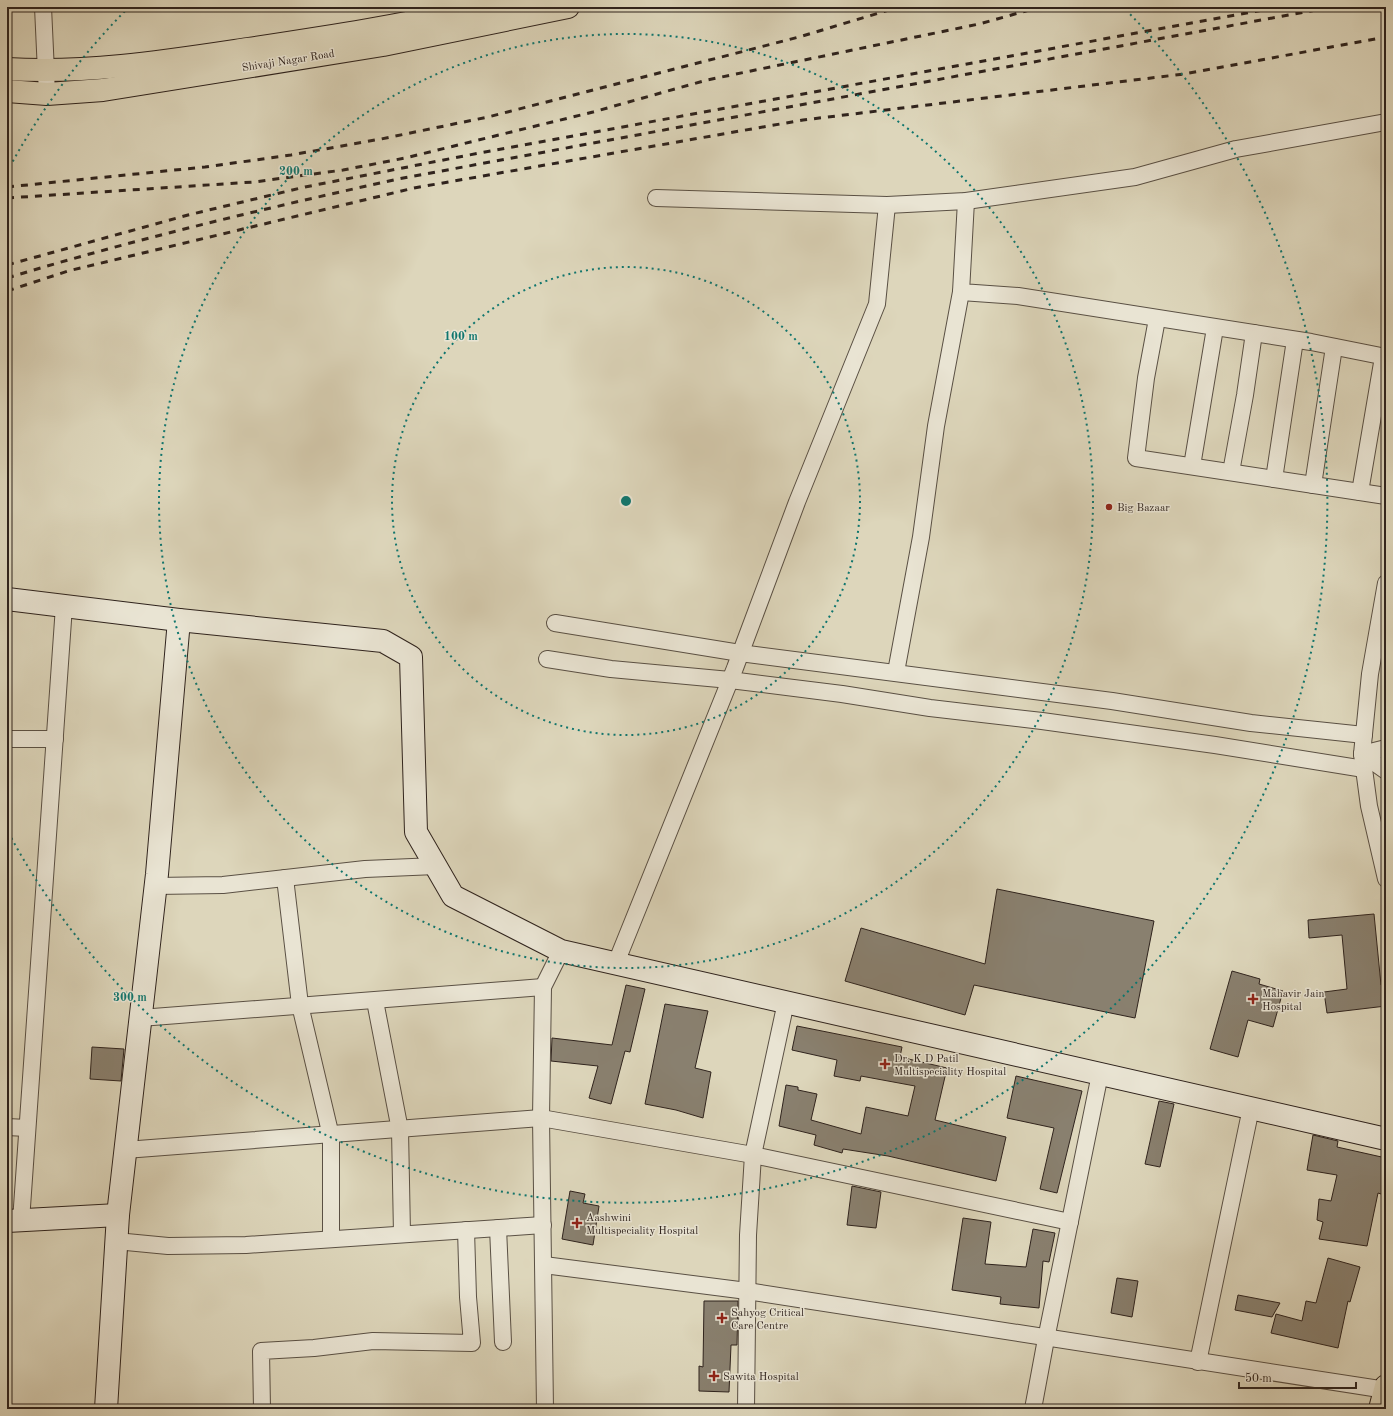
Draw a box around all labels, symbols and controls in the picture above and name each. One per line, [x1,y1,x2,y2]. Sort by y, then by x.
street label: Shivaji Nagar Road [241,49,336,74]
text: 200 m [279,166,313,178]
text: 100 m [444,331,478,343]
centre of rings [619,494,633,508]
marker: Big Bazaar [1104,502,1114,512]
place label: Big Bazaar [1117,503,1170,514]
place label: Mahavir Jain Hospital [1262,989,1324,1013]
text: 300 m [113,992,147,1004]
marker: Mahavir Jain Hospital [1247,993,1259,1005]
place label: Dr. K D Patil Multispeciality Hospital [894,1054,1006,1078]
marker: Dr. K D Patil Multispeciality Hospital [879,1058,891,1070]
place label: Aashwini Multispeciality Hospital [586,1213,698,1237]
marker: Aashwini Multispeciality Hospital [571,1217,583,1229]
place label: Sahyog Critical Care Centre [731,1308,804,1332]
marker: Sahyog Critical Care Centre [716,1312,728,1324]
scale bar [1239,1364,1356,1390]
marker: Sawita Hospital [708,1370,720,1382]
place label: Sawita Hospital [723,1372,799,1383]
text: 50 m [1245,1372,1272,1385]

